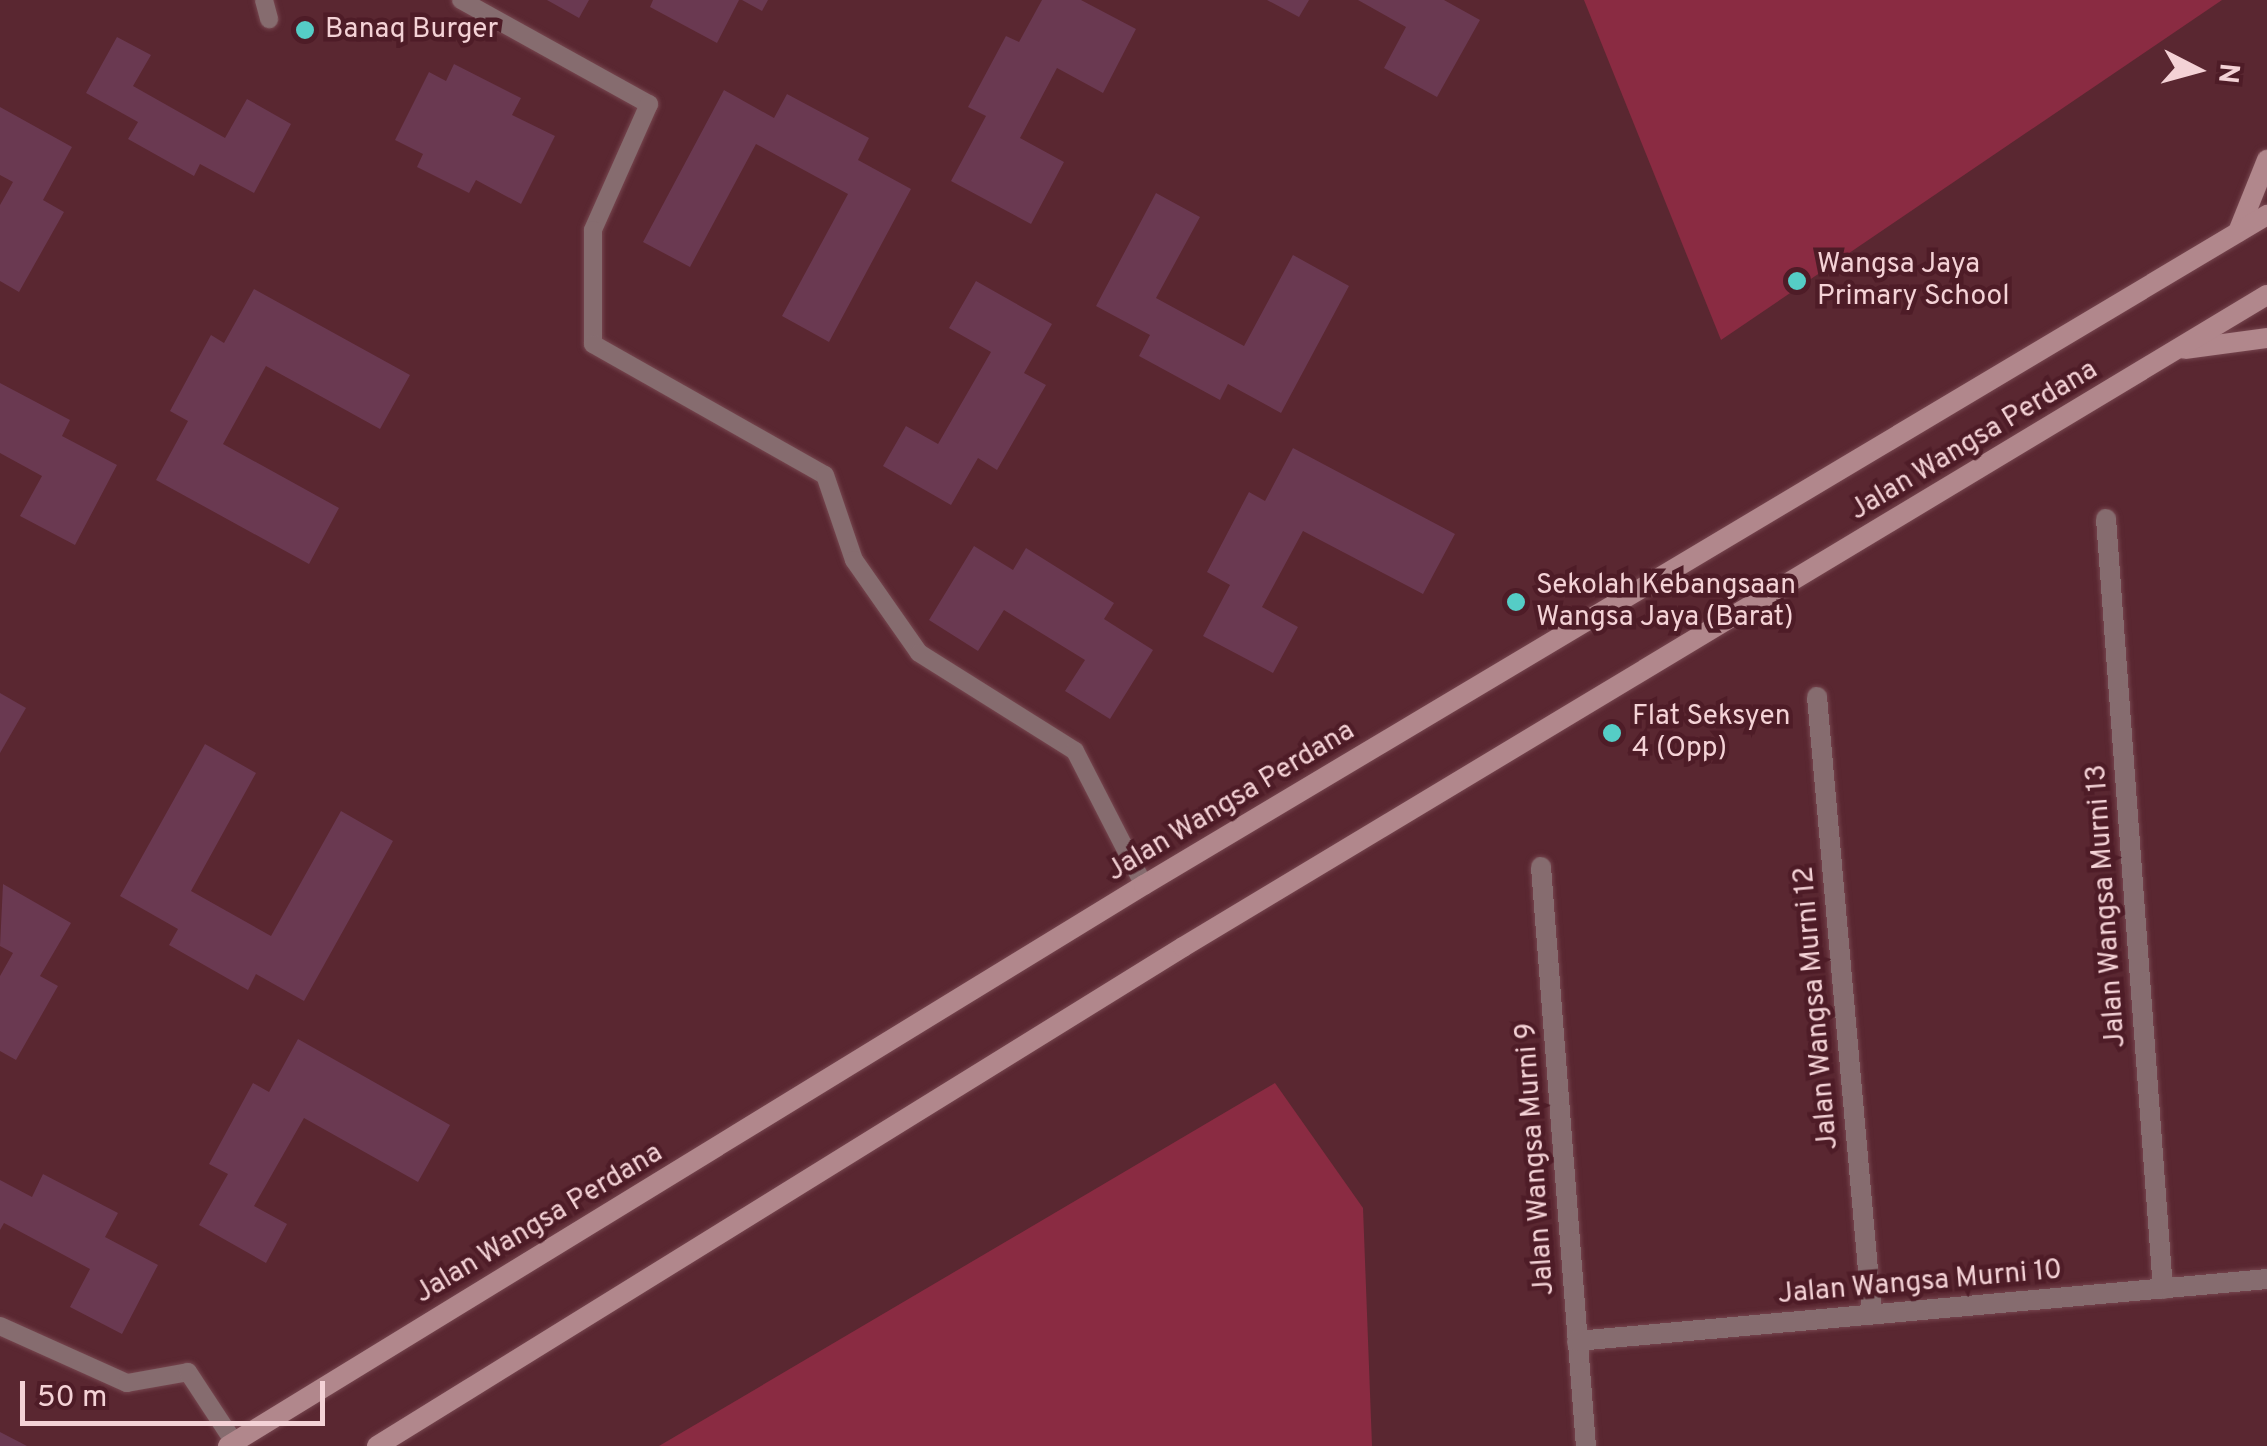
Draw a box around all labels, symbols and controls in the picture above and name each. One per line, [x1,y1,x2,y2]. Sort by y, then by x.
place label: Banaq Burger [325,13,498,47]
marker: Banaq Burger [294,19,316,41]
north arrow [2147,20,2247,120]
text: N [2208,61,2246,85]
place label: Wangsa Jaya Primary School [1817,248,2009,314]
marker: Wangsa Jaya Primary School [1786,270,1808,292]
street label: Jalan Wangsa Perdana [1844,354,2104,528]
place label: Sekolah Kebangsaan Wangsa Jaya (Barat) [1536,569,1796,635]
marker: Sekolah Kebangsaan Wangsa Jaya (Barat) [1505,591,1527,613]
place label: Flat Seksyen 4 (Opp) [1632,700,1791,766]
street label: Jalan Wangsa Perdana [1101,715,1361,889]
marker: Flat Seksyen 4 (Opp) [1601,722,1623,744]
street label: Jalan Wangsa Murni 13 [2080,763,2134,1049]
street label: Jalan Wangsa Murni 12 [1788,865,1846,1151]
street label: Jalan Wangsa Murni 9 [1510,1021,1562,1297]
street label: Jalan Wangsa Perdana [409,1137,669,1311]
street label: Jalan Wangsa Murni 10 [1776,1254,2064,1312]
scale bar [25,1361,330,1423]
text: 50 m [37,1380,107,1417]

